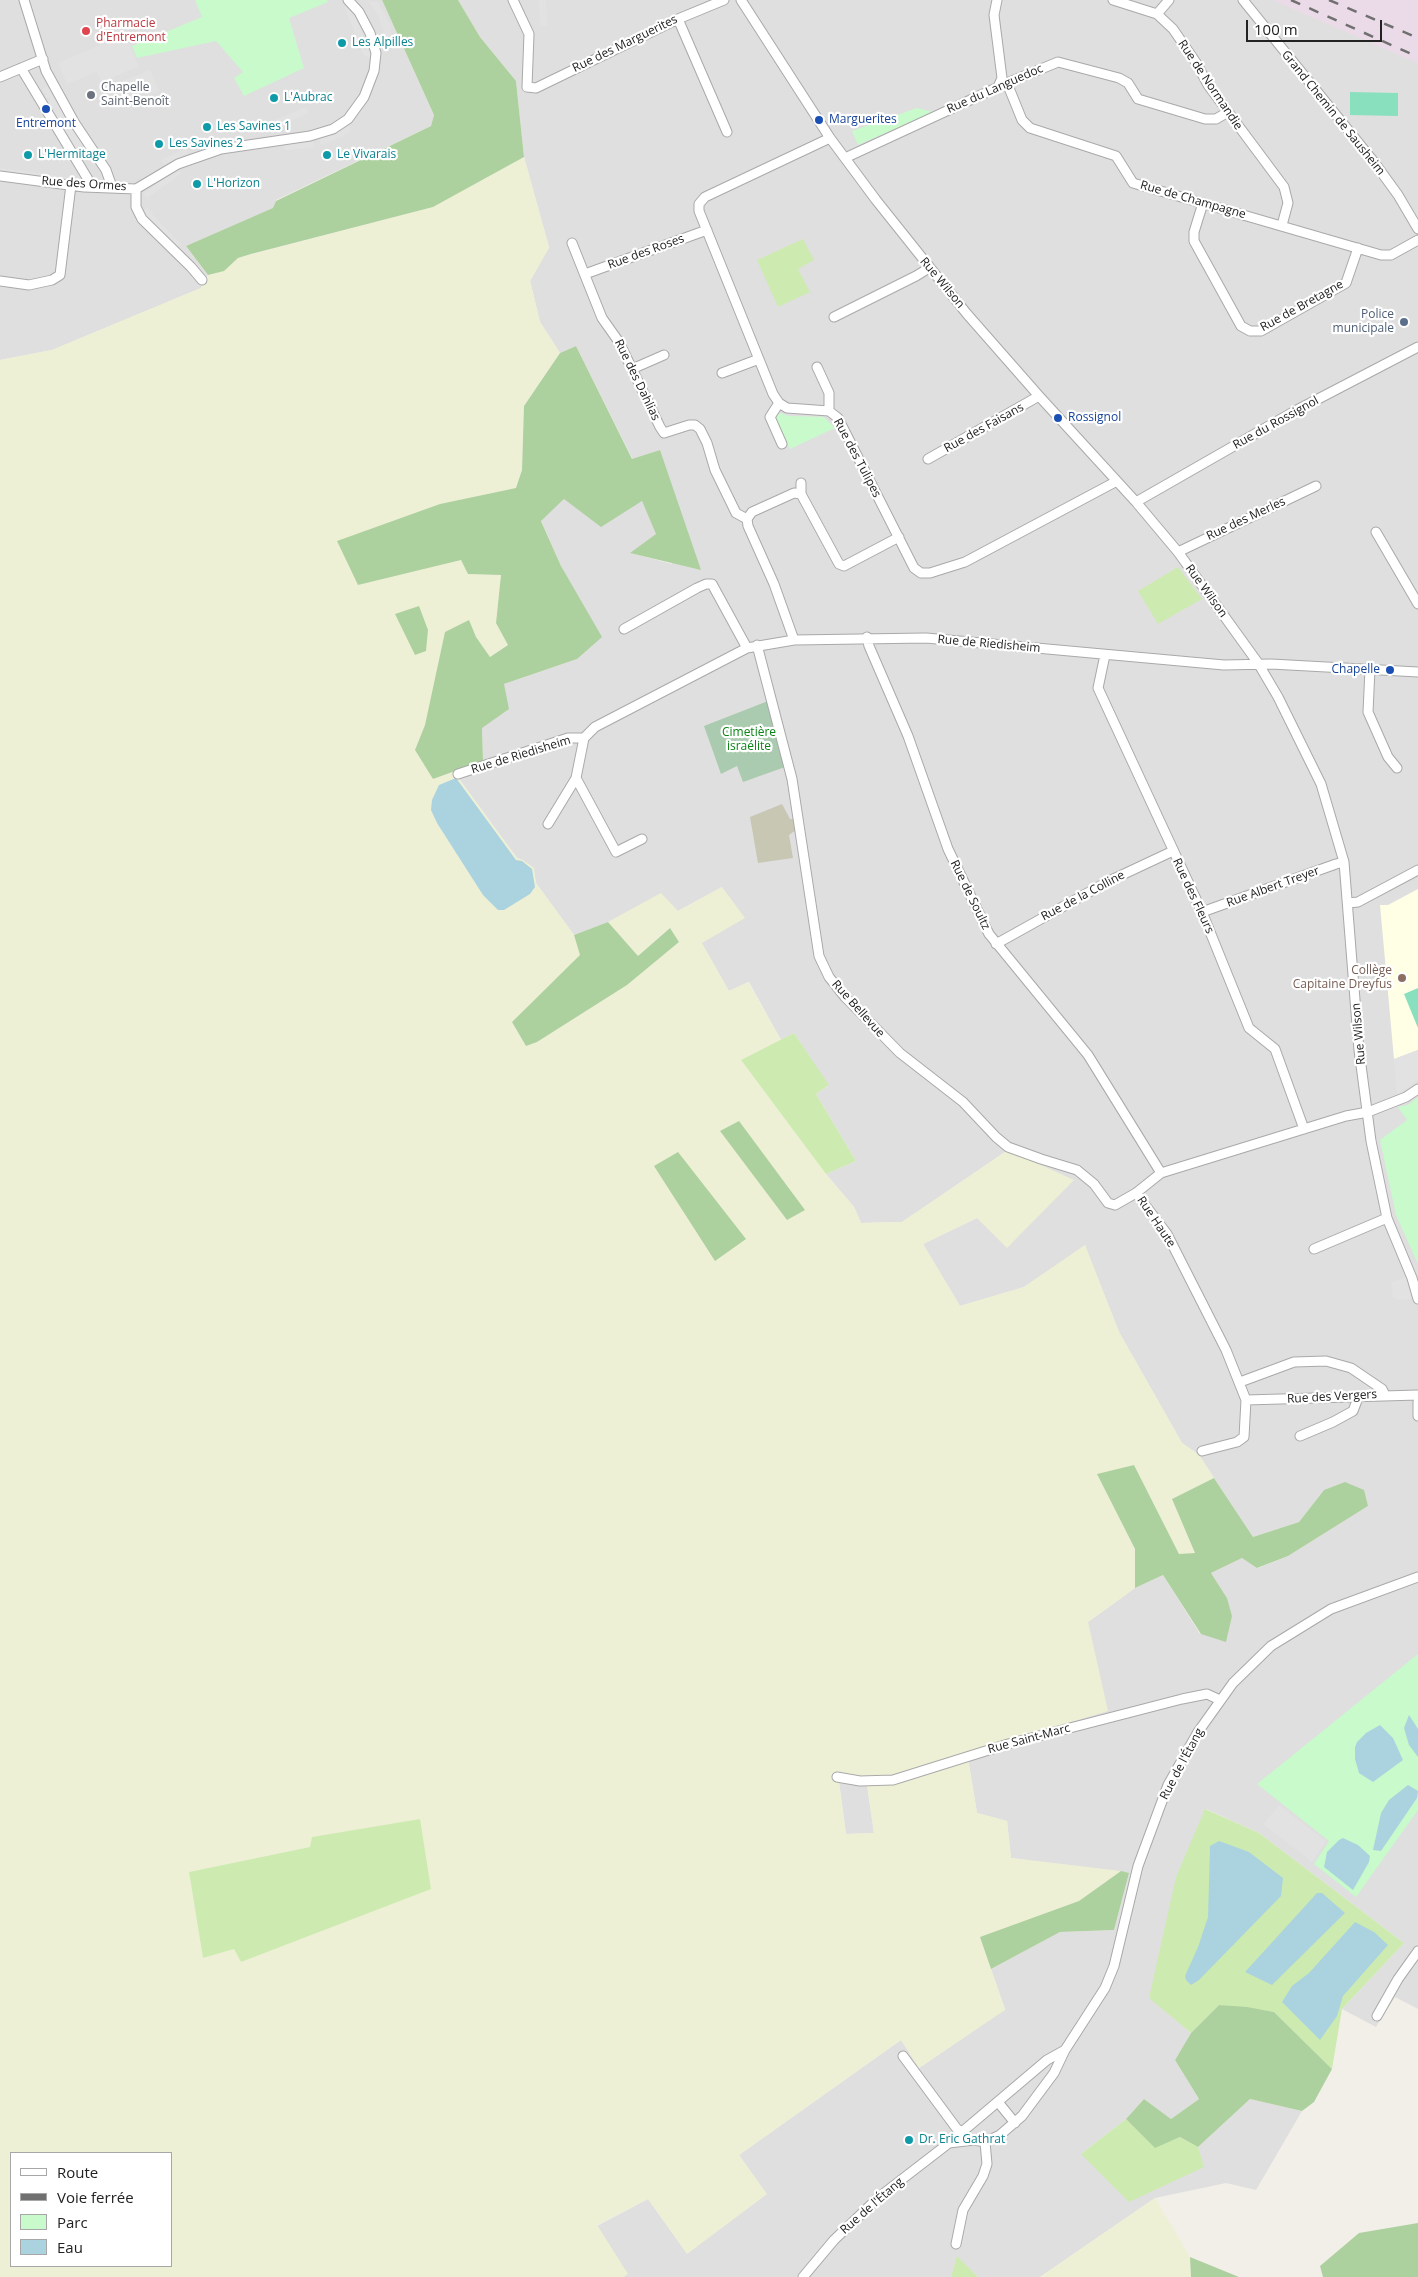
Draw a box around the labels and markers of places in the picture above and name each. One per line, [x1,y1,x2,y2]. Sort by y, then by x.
place label: Pharmacie d'Entremont [96,17,166,45]
marker: Pharmacie d'Entremont [80,25,92,37]
place label: Les Alpilles [352,36,413,50]
marker: Les Alpilles [336,37,348,49]
place label: Chapelle Saint-Benoît [101,81,169,109]
marker: Chapelle Saint-Benoît [85,89,97,101]
place label: L'Aubrac [284,91,333,105]
marker: L'Aubrac [268,92,280,104]
marker: Entremont [40,103,52,115]
place label: Marguerites [829,113,897,127]
marker: Marguerites [813,114,825,126]
place label: Entremont [16,117,76,131]
place label: Les Savines 1 [217,120,291,134]
marker: Les Savines 1 [201,121,213,133]
place label: Les Savines 2 [169,137,243,151]
marker: Les Savines 2 [153,138,165,150]
place label: L'Hermitage [38,148,106,162]
place label: Le Vivarais [337,148,396,162]
marker: L'Hermitage [22,149,34,161]
marker: Le Vivarais [321,149,333,161]
place label: L'Horizon [207,177,260,191]
marker: L'Horizon [191,178,203,190]
place label: Police municipale [1333,308,1394,336]
marker: Police municipale [1398,316,1410,328]
place label: Rossignol [1068,411,1121,425]
marker: Rossignol [1052,412,1064,424]
place label: Chapelle [1332,663,1380,677]
marker: Chapelle [1384,664,1396,676]
place label: Collège Capitaine Dreyfus [1293,964,1392,992]
marker: Collège Capitaine Dreyfus [1396,972,1408,984]
place label: Dr. Eric Gathrat [919,2133,1005,2147]
marker: Dr. Eric Gathrat [903,2134,915,2146]

